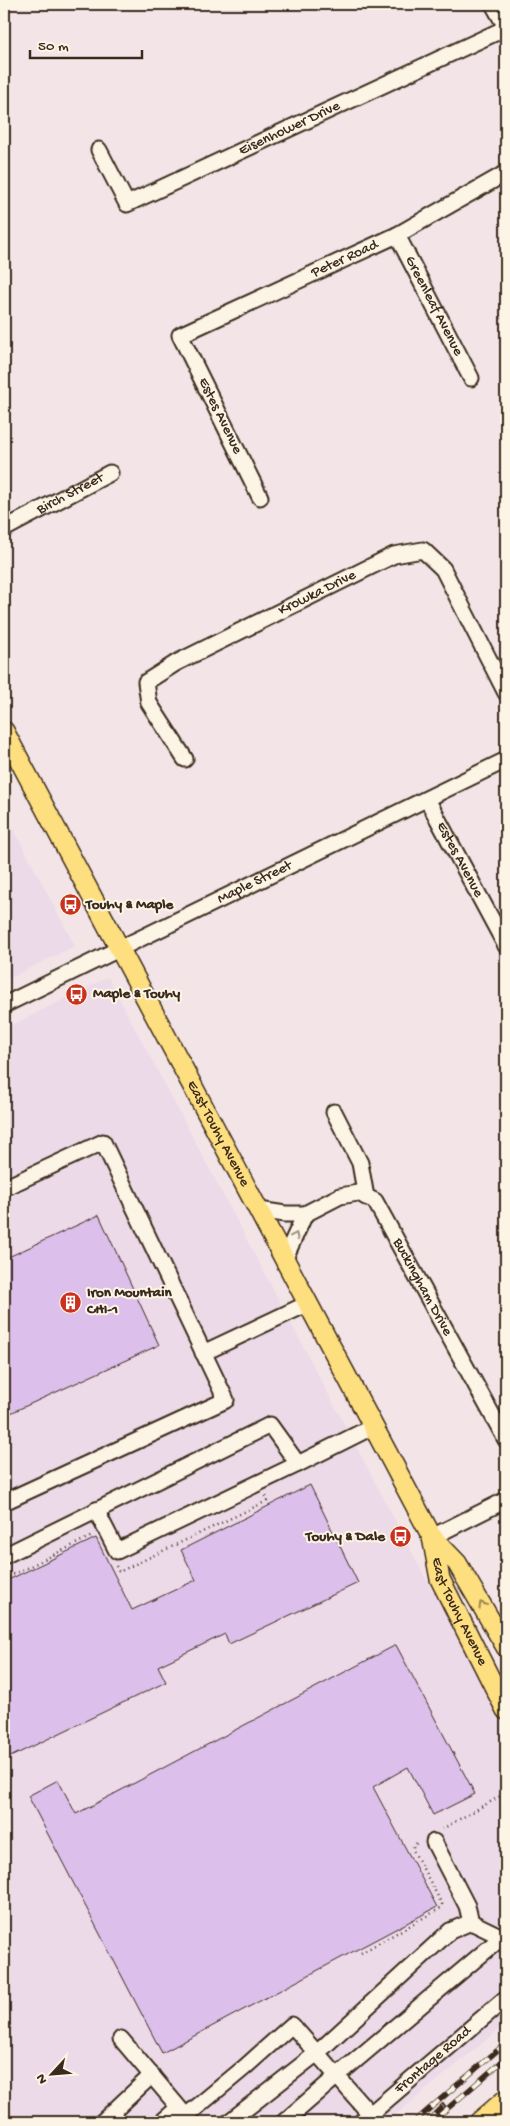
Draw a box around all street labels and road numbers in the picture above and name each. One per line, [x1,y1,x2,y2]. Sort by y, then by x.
street label: Eisenhower Drive [236,97,343,160]
street label: Peter Road [308,235,382,283]
street label: Greenleaf Avenue [400,253,467,359]
street label: Estes Avenue [194,375,246,457]
street label: Birch Street [33,468,108,519]
street label: Krowka Drive [276,566,359,620]
street label: Estes Avenue [432,819,487,901]
street label: Maple Street [214,856,297,908]
street label: East Touhy Avenue [182,1078,254,1190]
street label: Buckingham Drive [388,1234,456,1339]
street label: East Touhy Avenue [427,1556,491,1669]
street label: Frontage Road [390,2022,476,2099]

